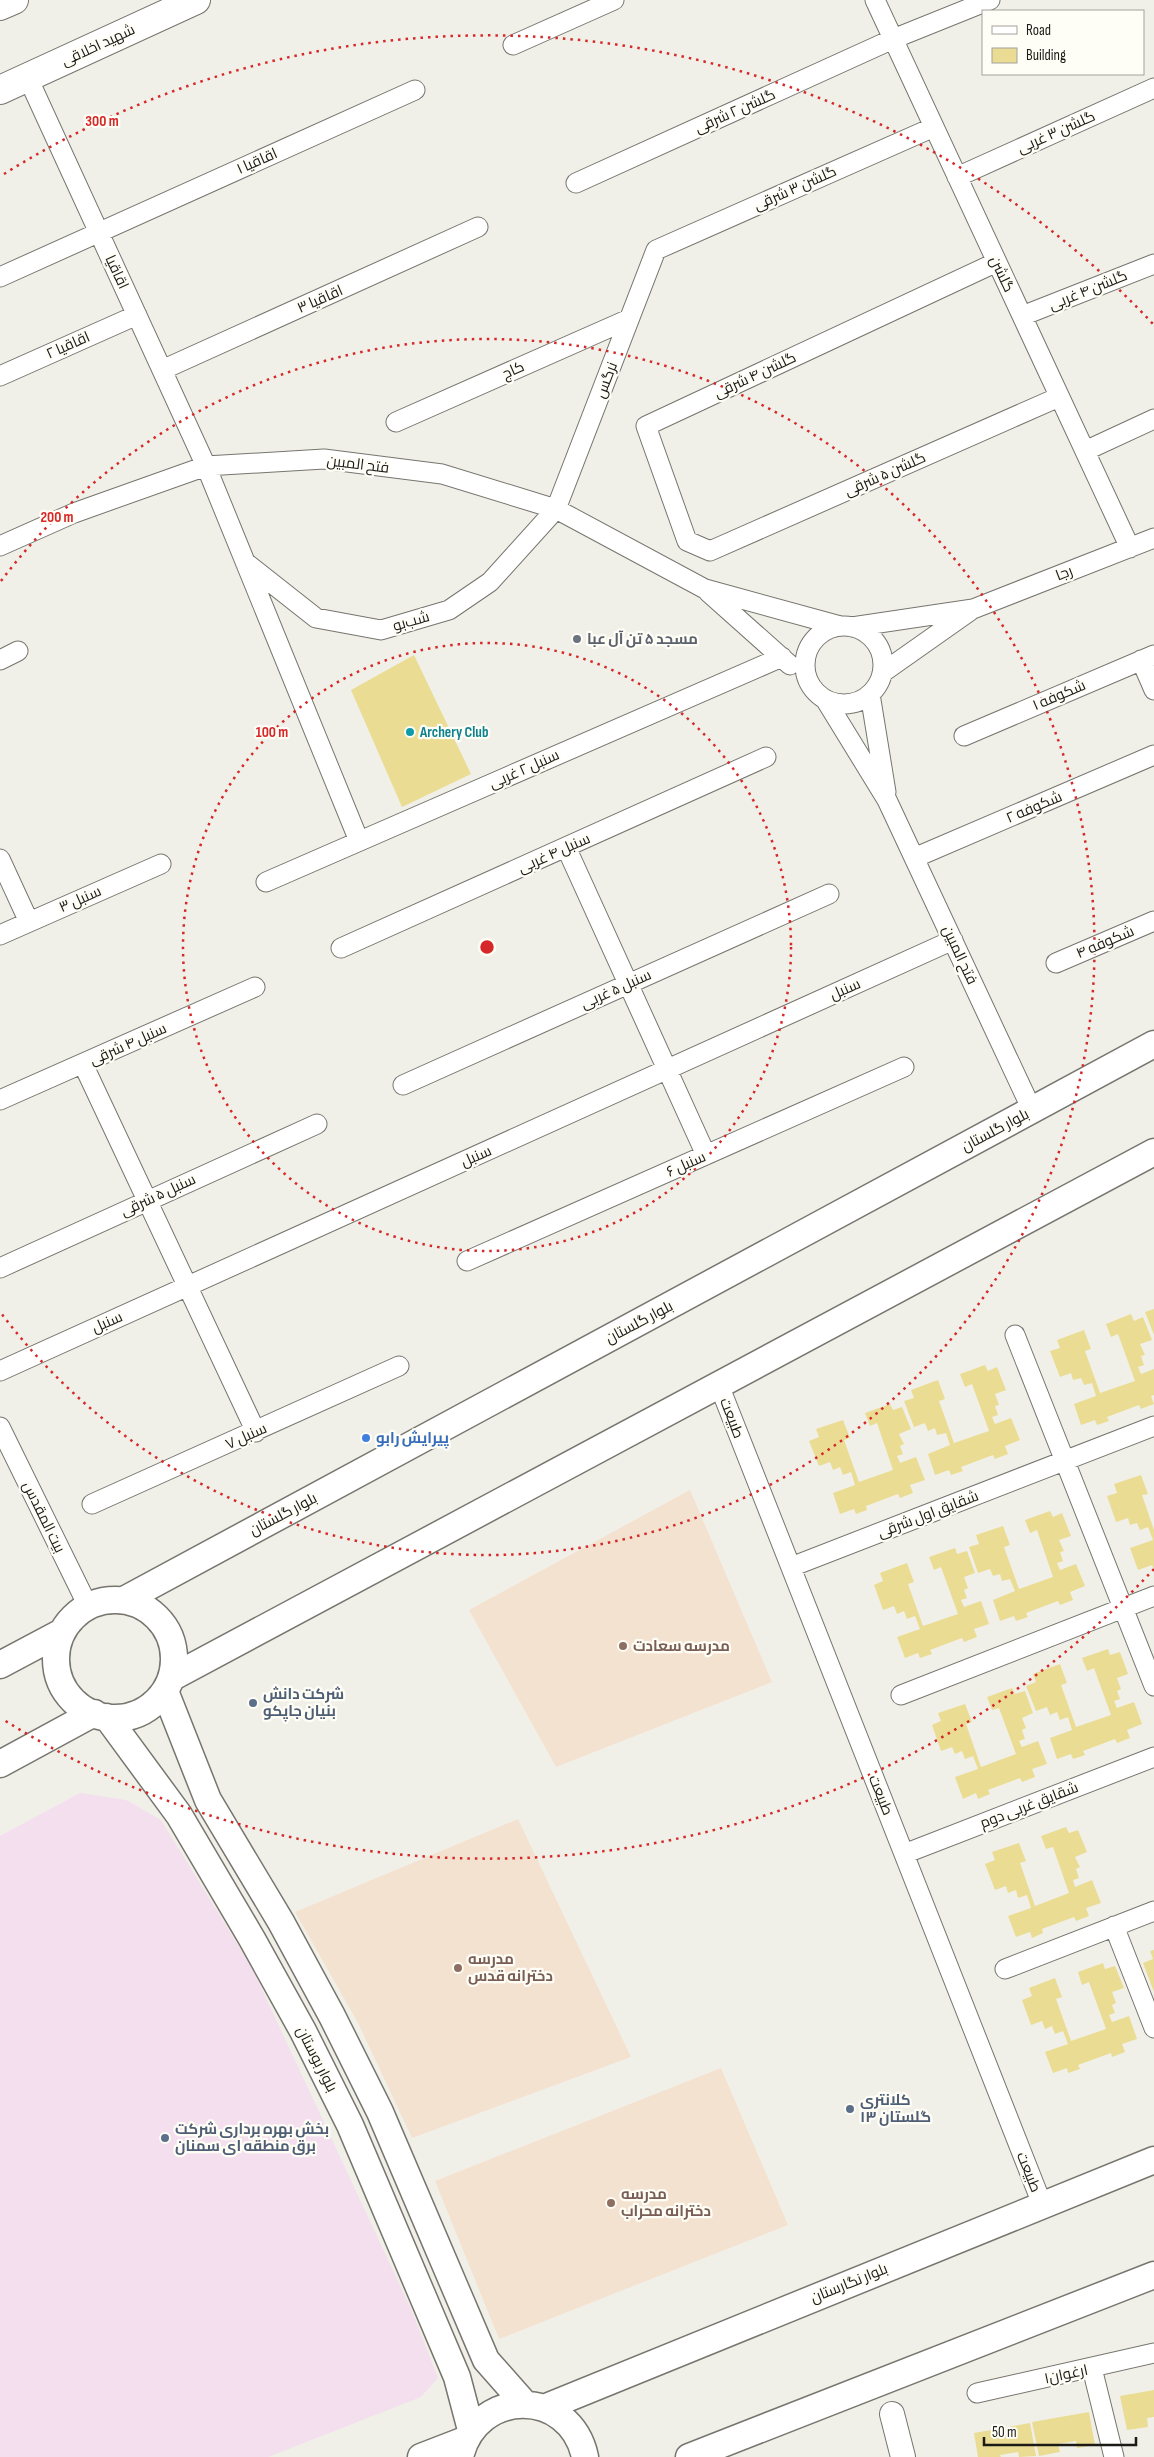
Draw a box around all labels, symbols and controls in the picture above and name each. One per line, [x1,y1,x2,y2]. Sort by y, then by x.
legend [982,10,1144,75]
street label: شهید اخلاقی [58,20,138,71]
text: Road [1026,21,1051,40]
text: Building [1026,46,1066,65]
street label: گلشن ۲ شرقی [692,85,779,138]
street label: گلشن ۳ غربی [1014,107,1098,158]
text: 300 m [85,112,119,131]
street label: اقاقیا ۱ [234,144,280,179]
street label: گلشن ۳ شرقی [751,162,840,215]
street label: اقاقیا [100,252,133,292]
street label: گلشن [985,253,1018,295]
street label: گلشن ۴ غربی [1046,266,1130,315]
street label: اقاقیا ۳ [294,281,346,318]
street label: اقاقیا ۲ [43,327,93,363]
street label: گلشن ۴ شرقی [711,348,799,403]
street label: کاج [499,357,528,385]
street label: نرگس [591,359,622,401]
street label: گلشن ۵ شرقی [842,448,929,501]
street label: فتح المبین [325,451,390,479]
text: 200 m [40,508,74,527]
street label: رجا [1053,562,1075,585]
street label: شب‌بو [391,607,432,636]
place label: مسجد ۵ تن آل عبا [587,630,698,649]
marker: مسجد ۵ تن آل عبا [571,633,583,645]
street label: شکوفه ۱ [1030,676,1089,715]
text: 100 m [256,723,288,742]
place label: Archery Club [419,723,488,742]
marker: Archery Club [404,726,416,738]
street label: سنبل ۲ غربی [486,746,562,793]
street label: شکوفه ۲ [1003,787,1065,828]
street label: سنبل ۴ غربی [515,829,593,878]
street label: سنبل ۳ [56,882,104,917]
street label: شکوفه ۴ [1073,922,1137,963]
street label: فتح المبین [937,923,981,988]
centre of rings [478,938,496,956]
street label: سنبل ۵ غربی [578,965,654,1013]
street label: سنبل [827,974,864,1005]
street label: سنبل ۴ شرقی [87,1019,170,1070]
street label: بلوار گلستان [958,1105,1032,1156]
street label: سنبل [458,1141,495,1172]
street label: سنبل ۶ [663,1147,709,1182]
street label: سنبل ۵ شرقی [118,1170,199,1221]
street label: بلوار گلستان [602,1297,676,1348]
street label: سنبل [89,1307,126,1338]
street label: طبیعت [715,1395,748,1441]
street label: سنبل ۷ [222,1419,270,1454]
place label: پیرایش رابو [376,1429,450,1449]
marker: پیرایش رابو [360,1432,372,1444]
street label: بیت المقدس [18,1478,69,1556]
street label: شقایق اول شرقی [875,1486,981,1542]
street label: بلوار گلستان [246,1489,320,1540]
place label: مدرسه سعادت [633,1637,730,1656]
marker: مدرسه سعادت [617,1640,629,1652]
place label: شرکت دانش بنیان جاپکو [263,1685,344,1722]
marker: شرکت دانش بنیان جاپکو [247,1697,259,1709]
street label: طبیعت [864,1772,897,1818]
street label: شقایق غربی دوم [977,1778,1081,1833]
place label: مدرسه دخترانه قدس [468,1950,553,1986]
marker: مدرسه دخترانه قدس [452,1962,464,1974]
street label: بلوار بوستان [292,2023,341,2095]
place label: کلانتری ۱۳ گلستان [860,2091,931,2127]
marker: کلانتری ۱۳ گلستان [844,2103,856,2115]
place label: بخش بهره برداری شرکت برق منطقه ای سمنان [175,2120,329,2156]
marker: بخش بهره برداری شرکت برق منطقه ای سمنان [159,2132,171,2144]
street label: طبیعت [1012,2149,1045,2195]
place label: مدرسه دخترانه محراب [621,2185,711,2221]
marker: مدرسه دخترانه محراب [605,2197,617,2209]
street label: بلوار نگارستان [808,2259,891,2308]
street label: ارغوان۱ [1043,2361,1090,2388]
scale bar [984,2414,1136,2446]
text: 50 m [992,2423,1017,2442]

